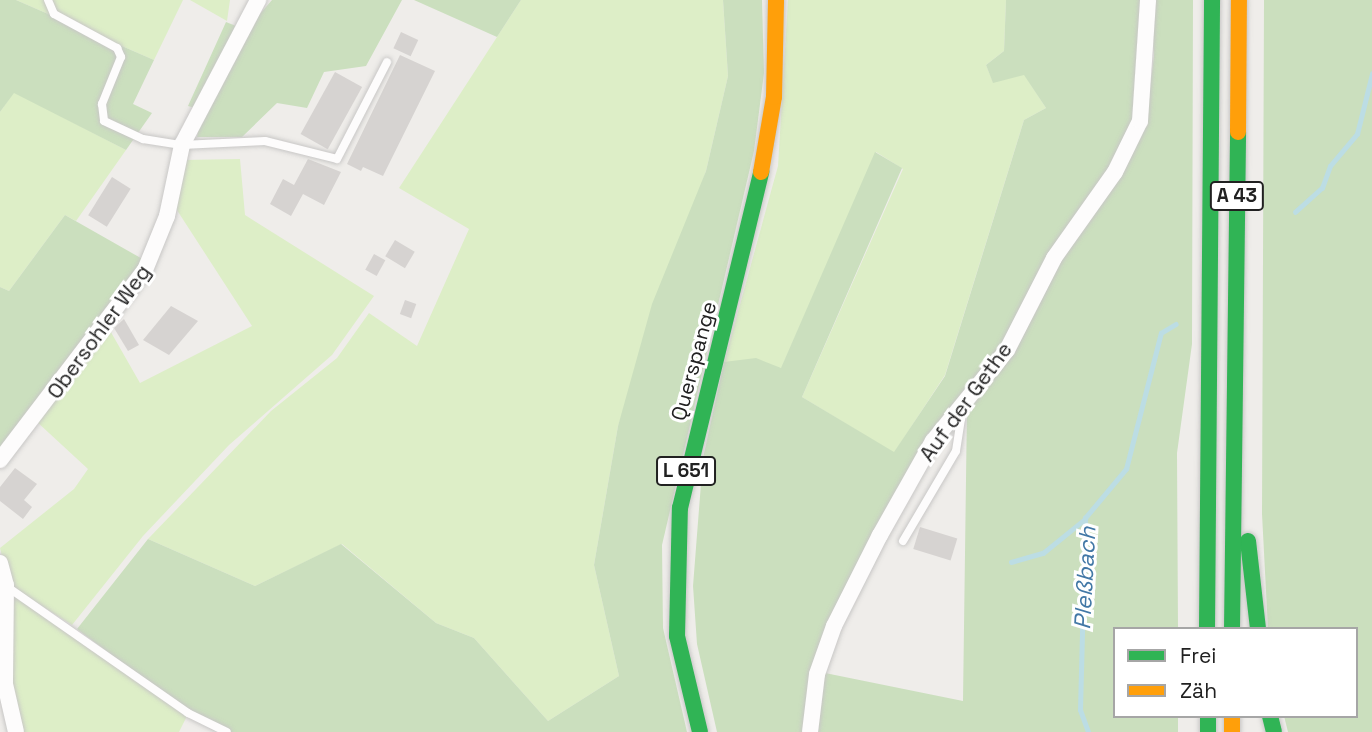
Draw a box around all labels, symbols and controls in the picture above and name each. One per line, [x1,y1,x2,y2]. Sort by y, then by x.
road number: A 43 [1209,180,1265,212]
street label: Obersohler Weg [42,260,156,404]
street label: Querspange [666,299,722,423]
street label: Auf der Gethe [914,338,1018,466]
road number: L 651 [654,456,718,486]
water label: Pleßbach [1069,526,1101,630]
legend [1113,627,1358,718]
text: Frei [1180,642,1216,669]
text: Zäh [1180,677,1217,704]

